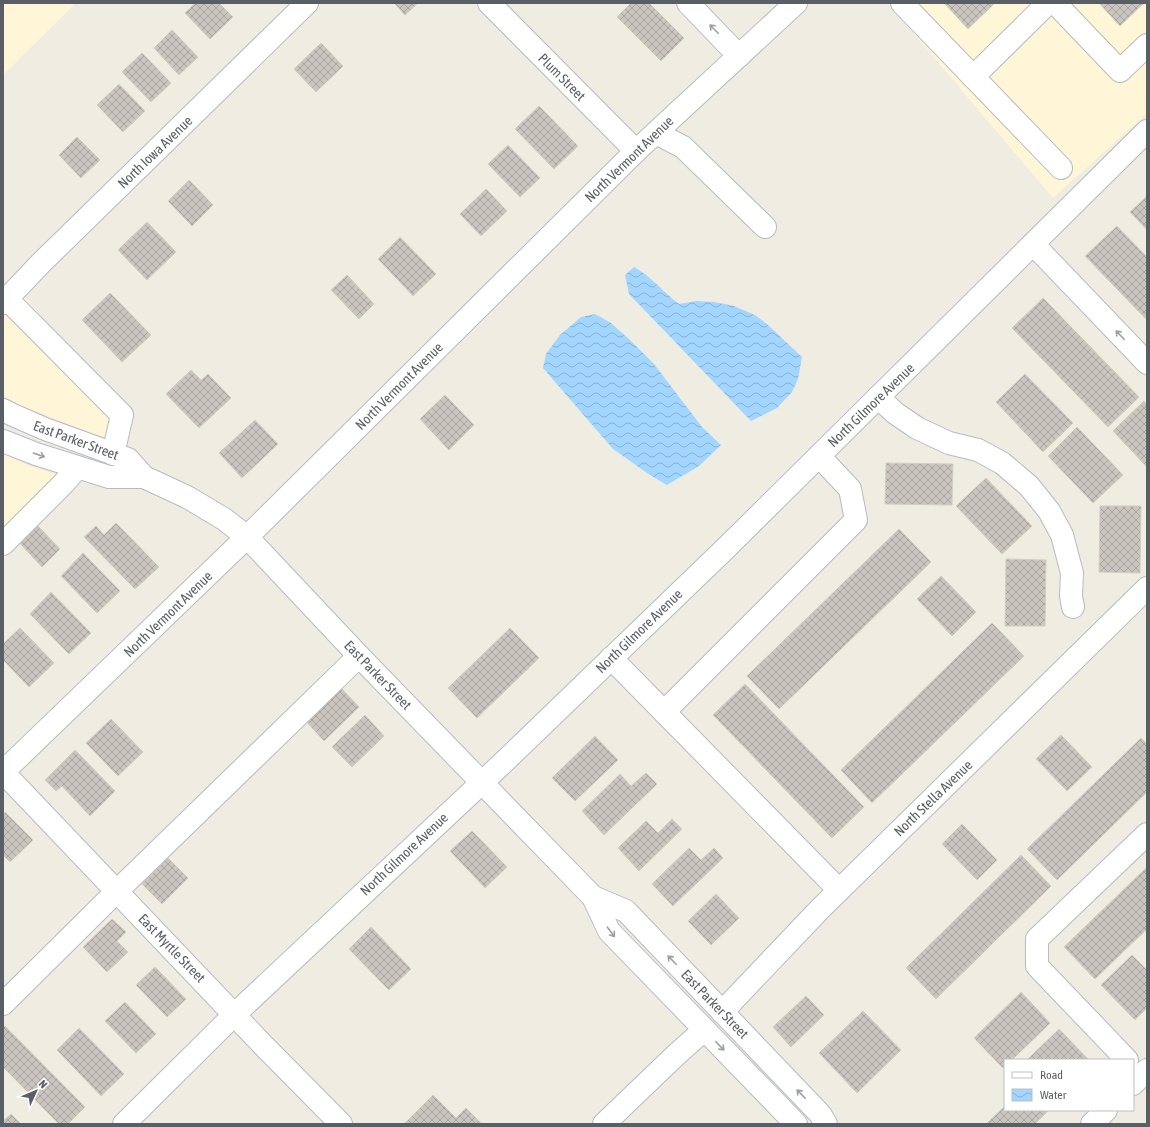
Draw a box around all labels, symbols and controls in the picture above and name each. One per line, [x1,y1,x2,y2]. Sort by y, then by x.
one-way arrow [709,24,719,34]
street label: Plum Street [535,50,589,104]
street label: North Iowa Avenue [115,113,195,191]
street label: North Vermont Avenue [581,113,677,205]
one-way arrow [1115,330,1125,340]
street label: North Vermont Avenue [352,339,446,433]
street label: North Gilmore Avenue [825,360,917,450]
street label: East Parker Street [31,417,121,463]
one-way arrow [33,452,45,460]
street label: North Vermont Avenue [120,568,216,660]
street label: North Gilmore Avenue [593,586,685,676]
street label: East Parker Street [341,637,415,713]
street label: North Stella Avenue [891,757,975,839]
street label: North Gilmore Avenue [357,809,451,899]
street label: East Myrtle Street [135,910,209,986]
one-way arrow [607,926,615,937]
one-way arrow [667,955,677,965]
street label: East Parker Street [678,966,752,1042]
one-way arrow [715,1041,725,1051]
legend [1004,1059,1134,1111]
text: Road [1040,1068,1063,1082]
north arrow [16,1071,56,1111]
text: N [37,1078,50,1091]
text: Water [1040,1088,1067,1102]
one-way arrow [796,1089,806,1099]

